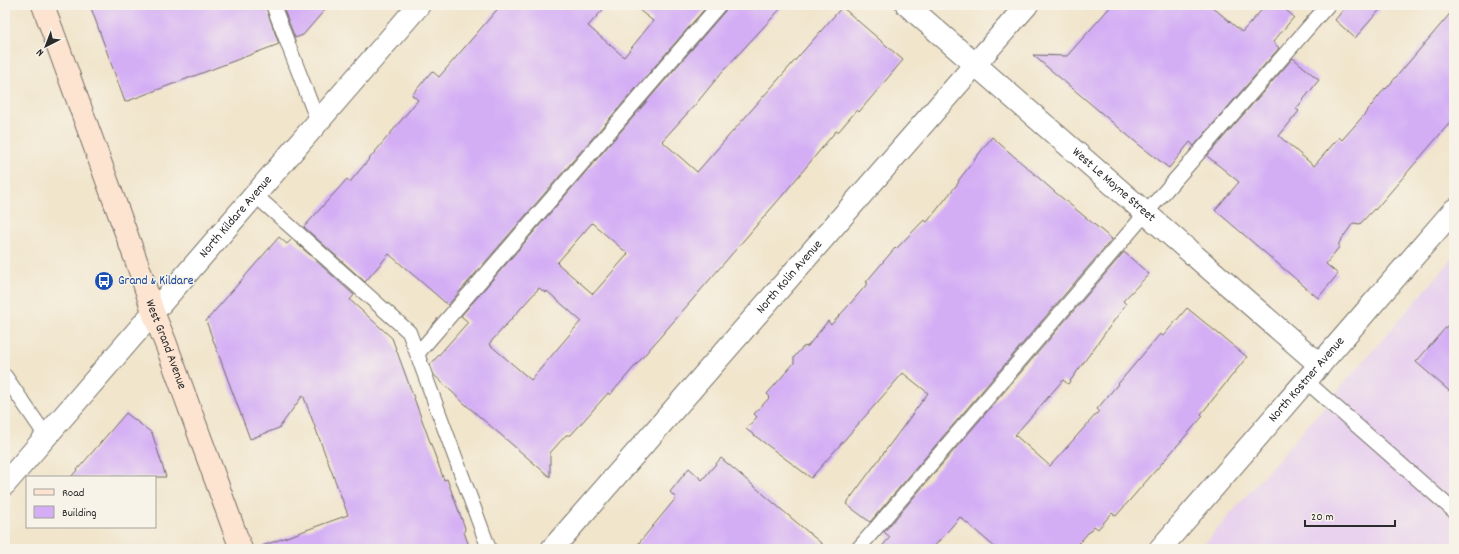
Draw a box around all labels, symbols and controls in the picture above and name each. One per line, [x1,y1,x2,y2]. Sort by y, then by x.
north arrow [26,26,66,66]
text: N [33,44,48,60]
street label: West Le Moyne Street [1067,143,1160,227]
street label: North Kildare Avenue [195,171,277,262]
street label: North Kolin Avenue [752,236,827,318]
bus stop icon: Grand & Kildare [93,270,115,292]
place label: Grand & Kildare [118,272,194,291]
street label: West Grand Avenue [140,297,191,392]
street label: North Kostner Avenue [1264,333,1350,427]
legend [26,476,156,528]
text: Road [62,485,84,502]
scale bar [1305,502,1395,528]
text: Building [62,505,97,522]
text: 20 m [1311,509,1334,526]

